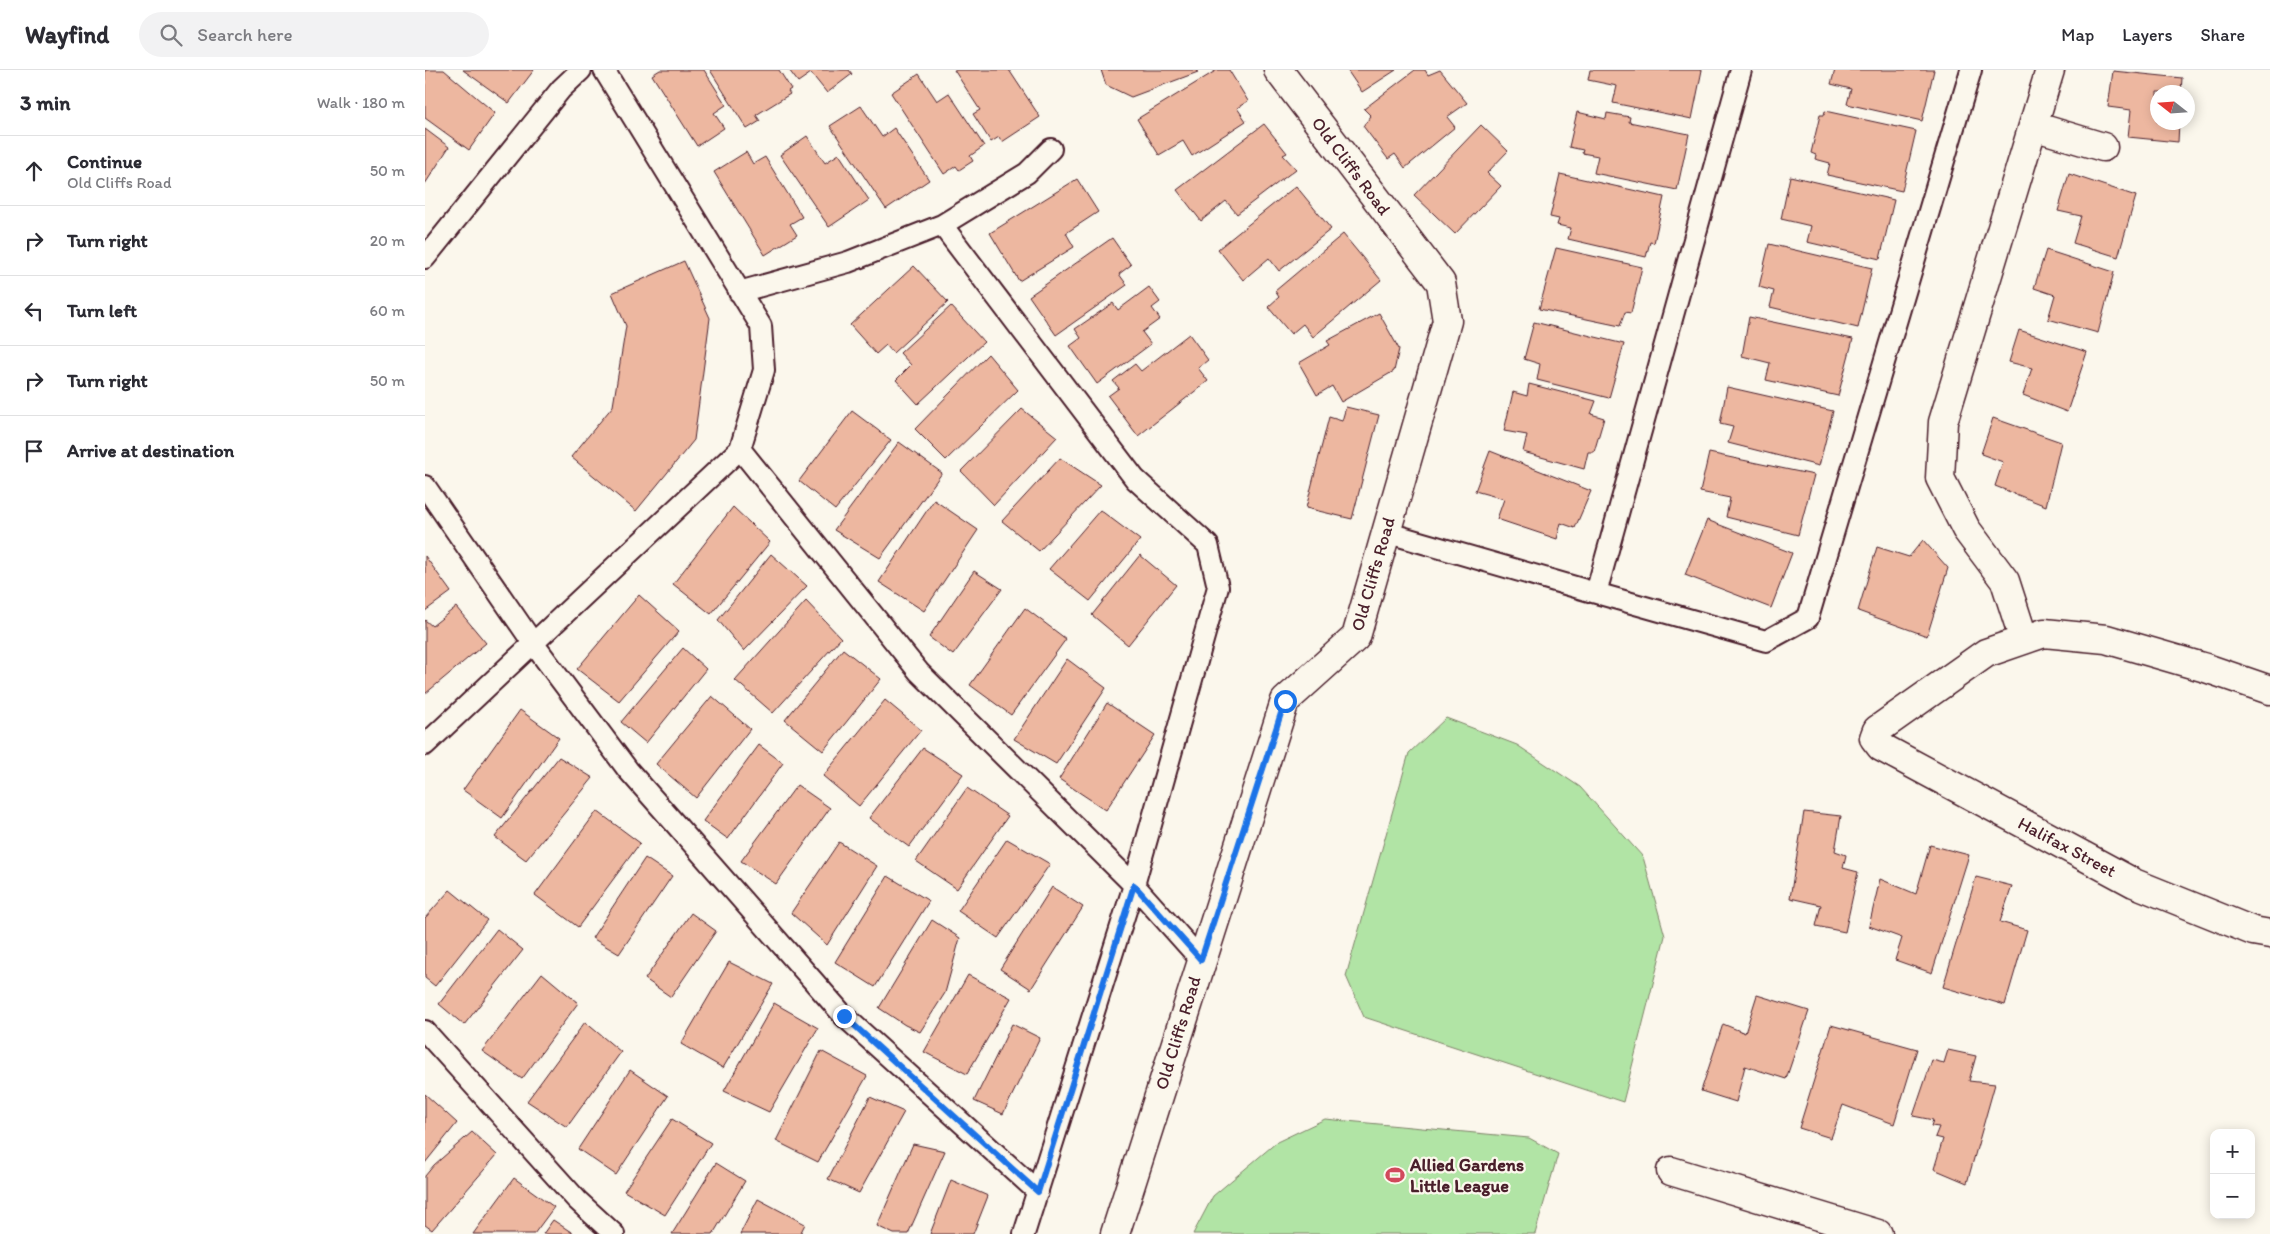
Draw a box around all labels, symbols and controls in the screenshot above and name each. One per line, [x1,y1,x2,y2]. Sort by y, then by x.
search box [139,12,489,57]
text: Wayfind [25,20,109,49]
icon: search [157,21,185,49]
text: Search here [197,23,293,46]
text: Map [2061,24,2094,46]
text: Layers [2122,24,2172,46]
text: Share [2200,24,2245,46]
north arrow [2150,85,2195,130]
text: 3 min [20,90,70,115]
text: Walk · 180 m [317,93,405,112]
street label: Old Cliffs Road [1307,112,1395,220]
text: Continue [67,150,142,173]
icon: ahead [20,157,48,185]
text: 50 m [370,161,405,180]
text: Old Cliffs Road [67,173,171,192]
icon: right [20,227,48,255]
text: Turn right [67,229,148,252]
text: 20 m [370,231,405,250]
icon: left [20,297,48,325]
text: Turn left [67,299,137,322]
text: 60 m [370,301,405,320]
icon: right [20,367,48,395]
text: Turn right [67,369,148,392]
text: 50 m [370,371,405,390]
icon: arrive [20,437,48,465]
text: Arrive at destination [67,439,234,462]
street label: Old Cliffs Road [1346,514,1400,634]
route start [1274,690,1297,713]
street label: Halifax Street [2014,812,2120,882]
street label: Old Cliffs Road [1150,973,1206,1092]
route end [833,1005,856,1028]
map controls [2210,1129,2255,1219]
button: + [2210,1129,2255,1174]
place label: Allied Gardens Little League [1409,1154,1524,1197]
sports icon: Allied Gardens Little League [1384,1164,1406,1186]
button: − [2210,1174,2255,1219]

